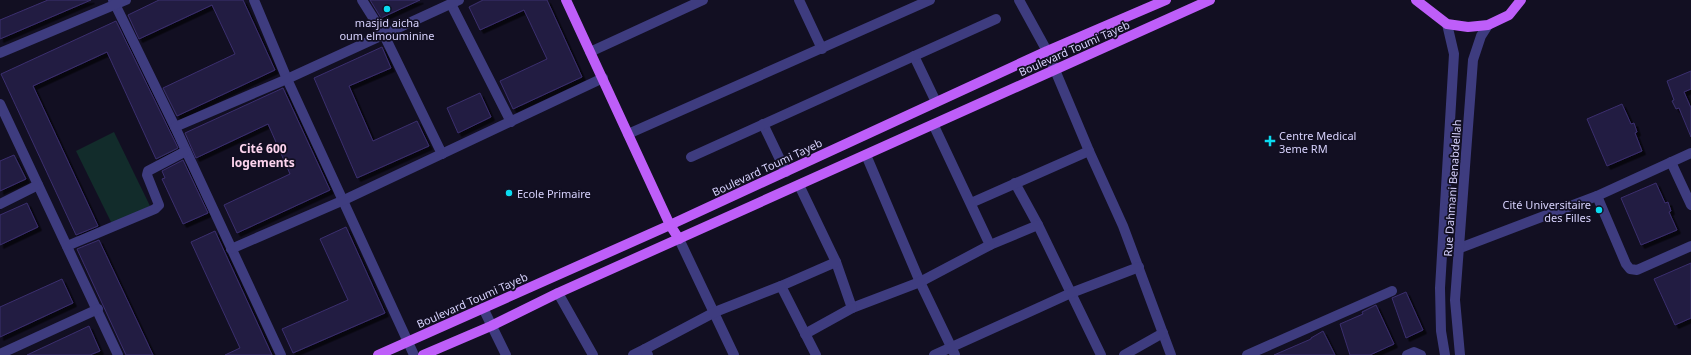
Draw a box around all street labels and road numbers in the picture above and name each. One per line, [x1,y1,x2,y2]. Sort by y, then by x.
street label: Boulevard Toumi Tayeb [1016,17,1132,79]
street label: Rue Dahmani Benabdellah [1440,119,1464,257]
street label: Boulevard Toumi Tayeb [709,135,825,199]
street label: Boulevard Toumi Tayeb [414,269,530,331]

